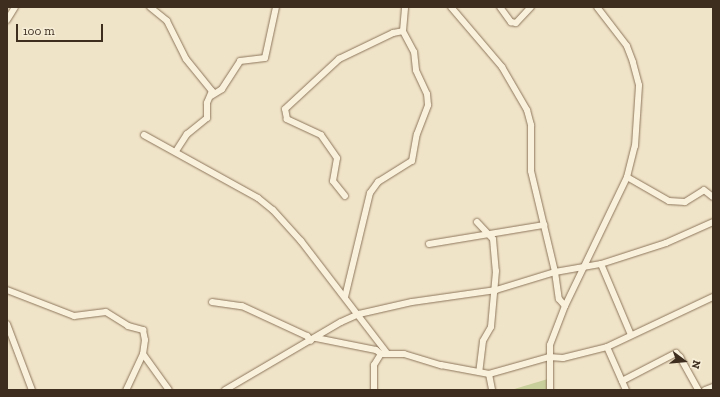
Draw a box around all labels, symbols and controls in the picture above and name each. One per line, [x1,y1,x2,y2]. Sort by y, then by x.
scale bar [18,16,105,42]
text: 100 m [23,24,55,38]
north arrow [664,341,704,381]
text: N [689,359,703,370]

